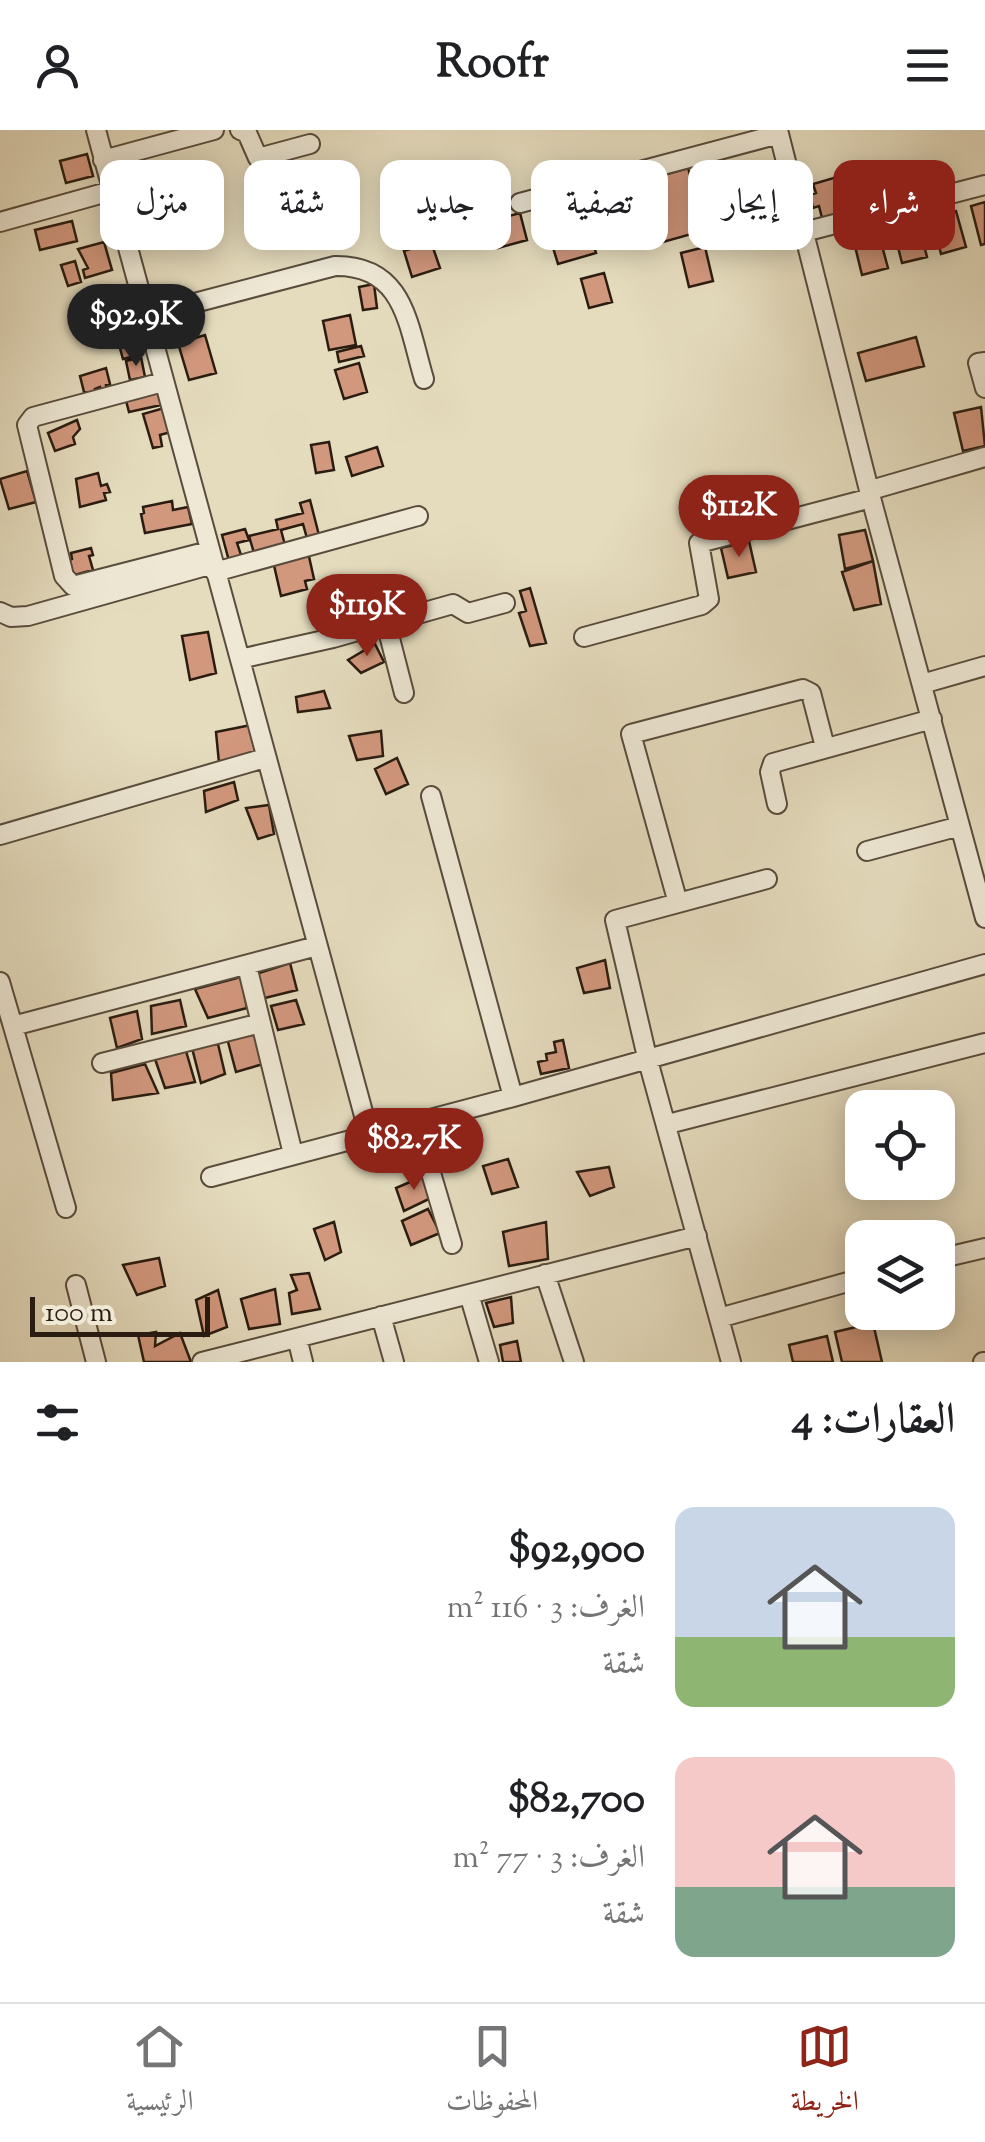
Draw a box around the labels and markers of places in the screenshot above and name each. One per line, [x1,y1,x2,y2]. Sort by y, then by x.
pin: $92.9K [55,284,217,369]
pin: $112K [669,475,809,560]
pin: $119K [297,574,437,659]
pin: $82.7K [333,1108,495,1193]

